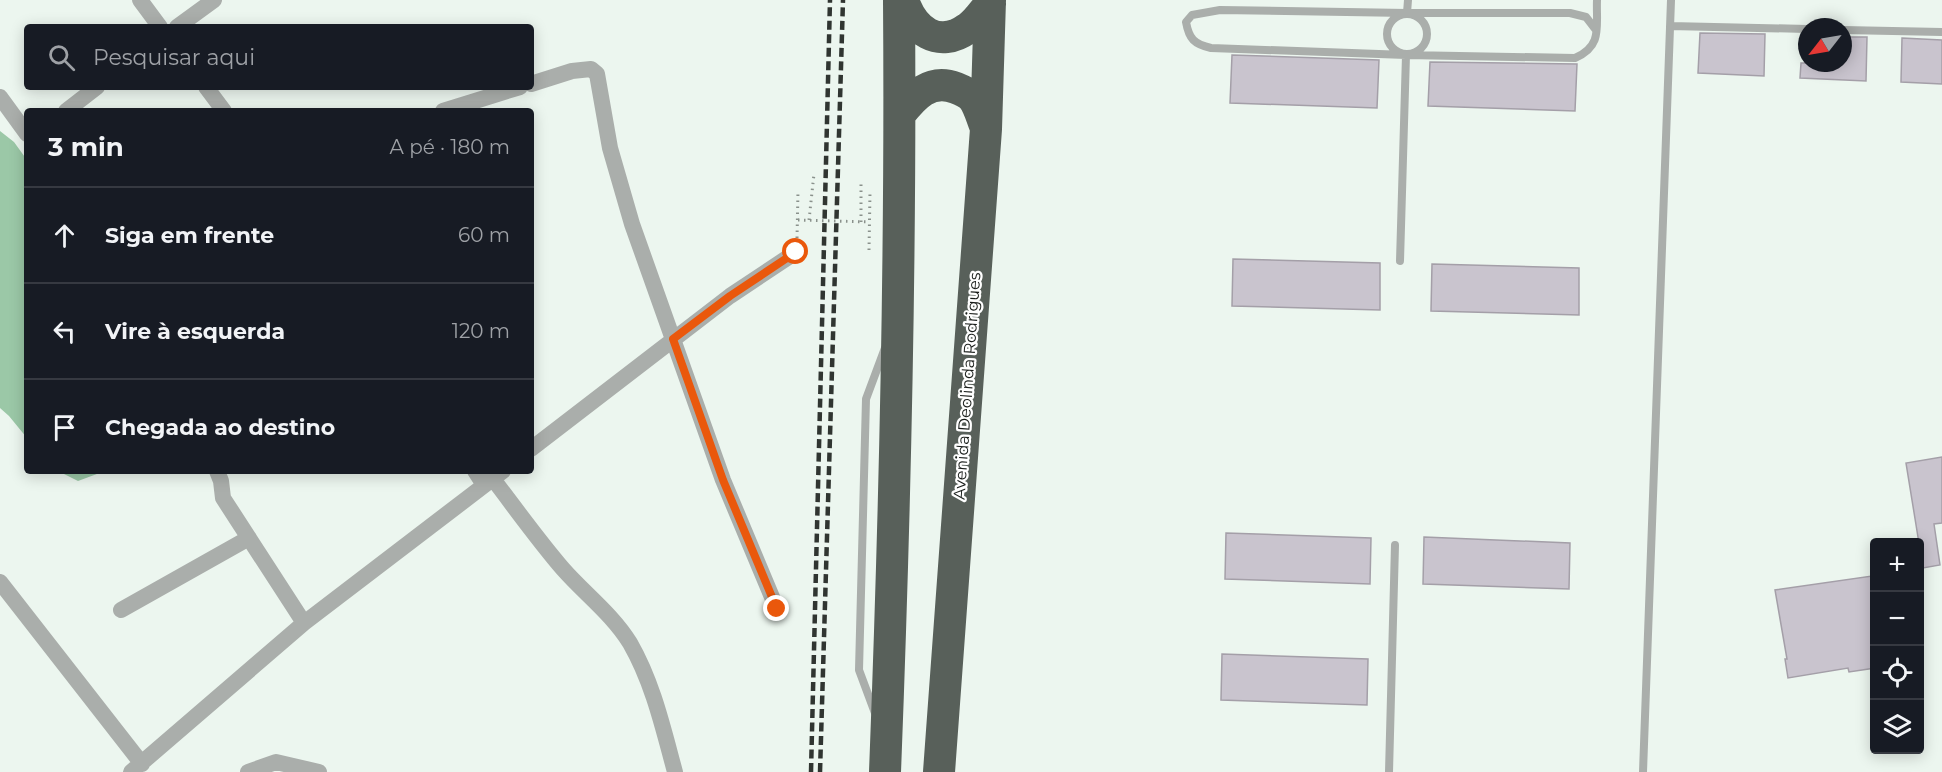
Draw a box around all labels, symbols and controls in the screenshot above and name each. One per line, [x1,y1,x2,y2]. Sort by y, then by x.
north arrow [1798,18,1852,72]
search box [24,24,534,90]
icon: search [45,41,78,74]
text: Pesquisar aqui [93,44,255,71]
text: 3 min [48,131,124,163]
text: A pé · 180 m [390,135,510,159]
icon: ahead [48,219,81,252]
text: Siga em frente [105,222,274,249]
text: 60 m [458,223,510,247]
route start [782,238,808,264]
street label: Avenida Deolinda Rodrigues [950,272,984,500]
icon: left [48,315,81,348]
text: Vire à esquerda [105,318,285,345]
text: 120 m [452,319,510,343]
icon: arrive [48,411,81,444]
text: Chegada ao destino [105,414,335,441]
map controls [1870,538,1924,754]
button: + [1870,538,1924,592]
button: − [1870,592,1924,646]
route end [763,595,789,621]
button: locate [1870,646,1924,700]
button: layers [1870,700,1924,754]

